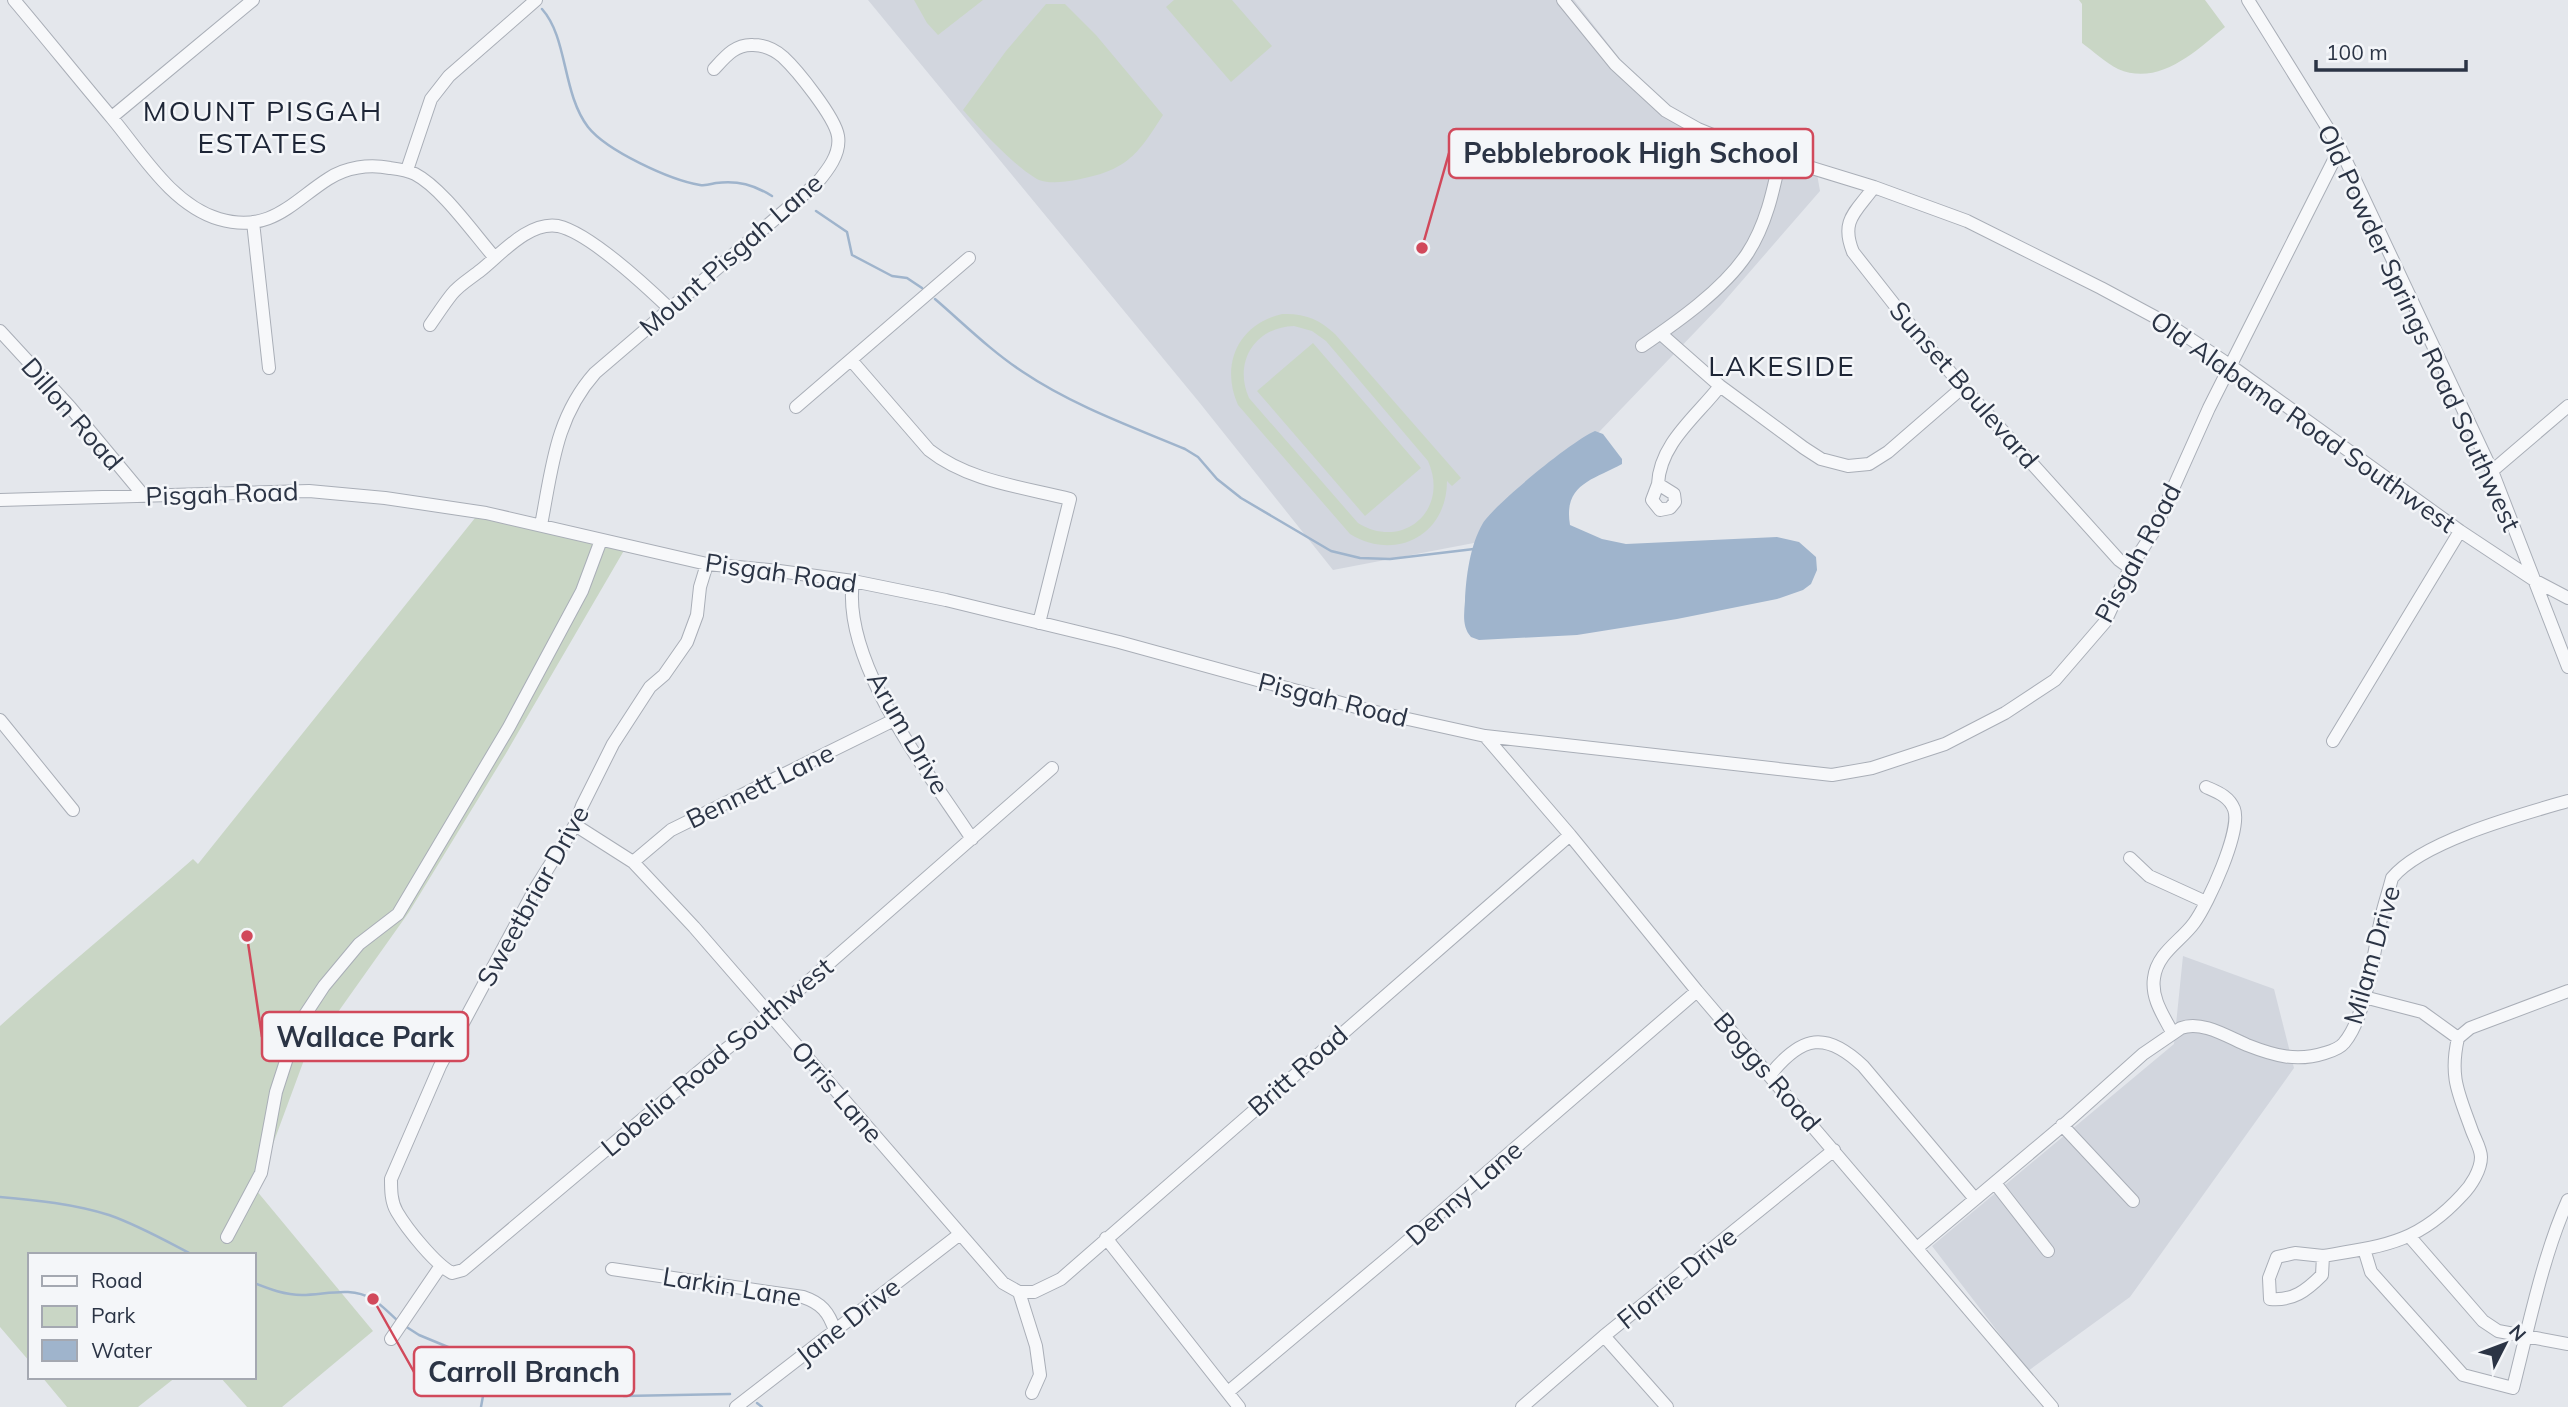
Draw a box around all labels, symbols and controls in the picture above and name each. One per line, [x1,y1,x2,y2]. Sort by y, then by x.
scale bar [2316,28,2466,72]
text: 100 m [2326,39,2388,65]
district label: MOUNT PISGAH ESTATES [143,93,383,160]
street label: Old Powder Springs Road Southwest [2310,119,2528,537]
callout: Pebblebrook High School [1449,129,1813,178]
text: Pebblebrook High School [1463,135,1799,170]
street label: Mount Pisgah Lane [632,166,829,343]
street label: Sunset Boulevard [1883,294,2046,475]
street label: Old Alabama Road Southwest [2144,303,2462,540]
district label: LAKESIDE [1708,348,1856,383]
street label: Dillon Road [14,351,130,477]
street label: Pisgah Road [145,474,299,513]
street label: Pisgah Road [2087,477,2188,628]
street label: Pisgah Road [703,546,859,599]
street label: Pisgah Road [1255,665,1411,734]
street label: Arum Drive [860,666,957,800]
street label: Bennett Lane [681,736,839,836]
street label: Sweetbriar Drive [469,800,596,992]
street label: Milam Drive [2336,882,2407,1028]
street label: Lobelia Road Southwest [594,950,839,1163]
street label: Boggs Road [1707,1005,1828,1138]
callout: Wallace Park [262,1012,468,1061]
street label: Britt Road [1241,1018,1354,1123]
text: Wallace Park [276,1019,454,1054]
street label: Orris Lane [784,1034,890,1149]
street label: Denny Lane [1399,1133,1529,1252]
street label: Florrie Drive [1610,1219,1743,1336]
legend [28,1253,256,1379]
street label: Larkin Lane [660,1259,804,1314]
text: Road [91,1267,142,1293]
street label: Jane Drive [789,1270,906,1372]
text: Park [91,1302,135,1328]
north arrow [2470,1309,2540,1379]
text: N [2504,1319,2531,1346]
text: Water [91,1337,152,1363]
callout: Carroll Branch [414,1347,634,1396]
text: Carroll Branch [428,1354,620,1389]

